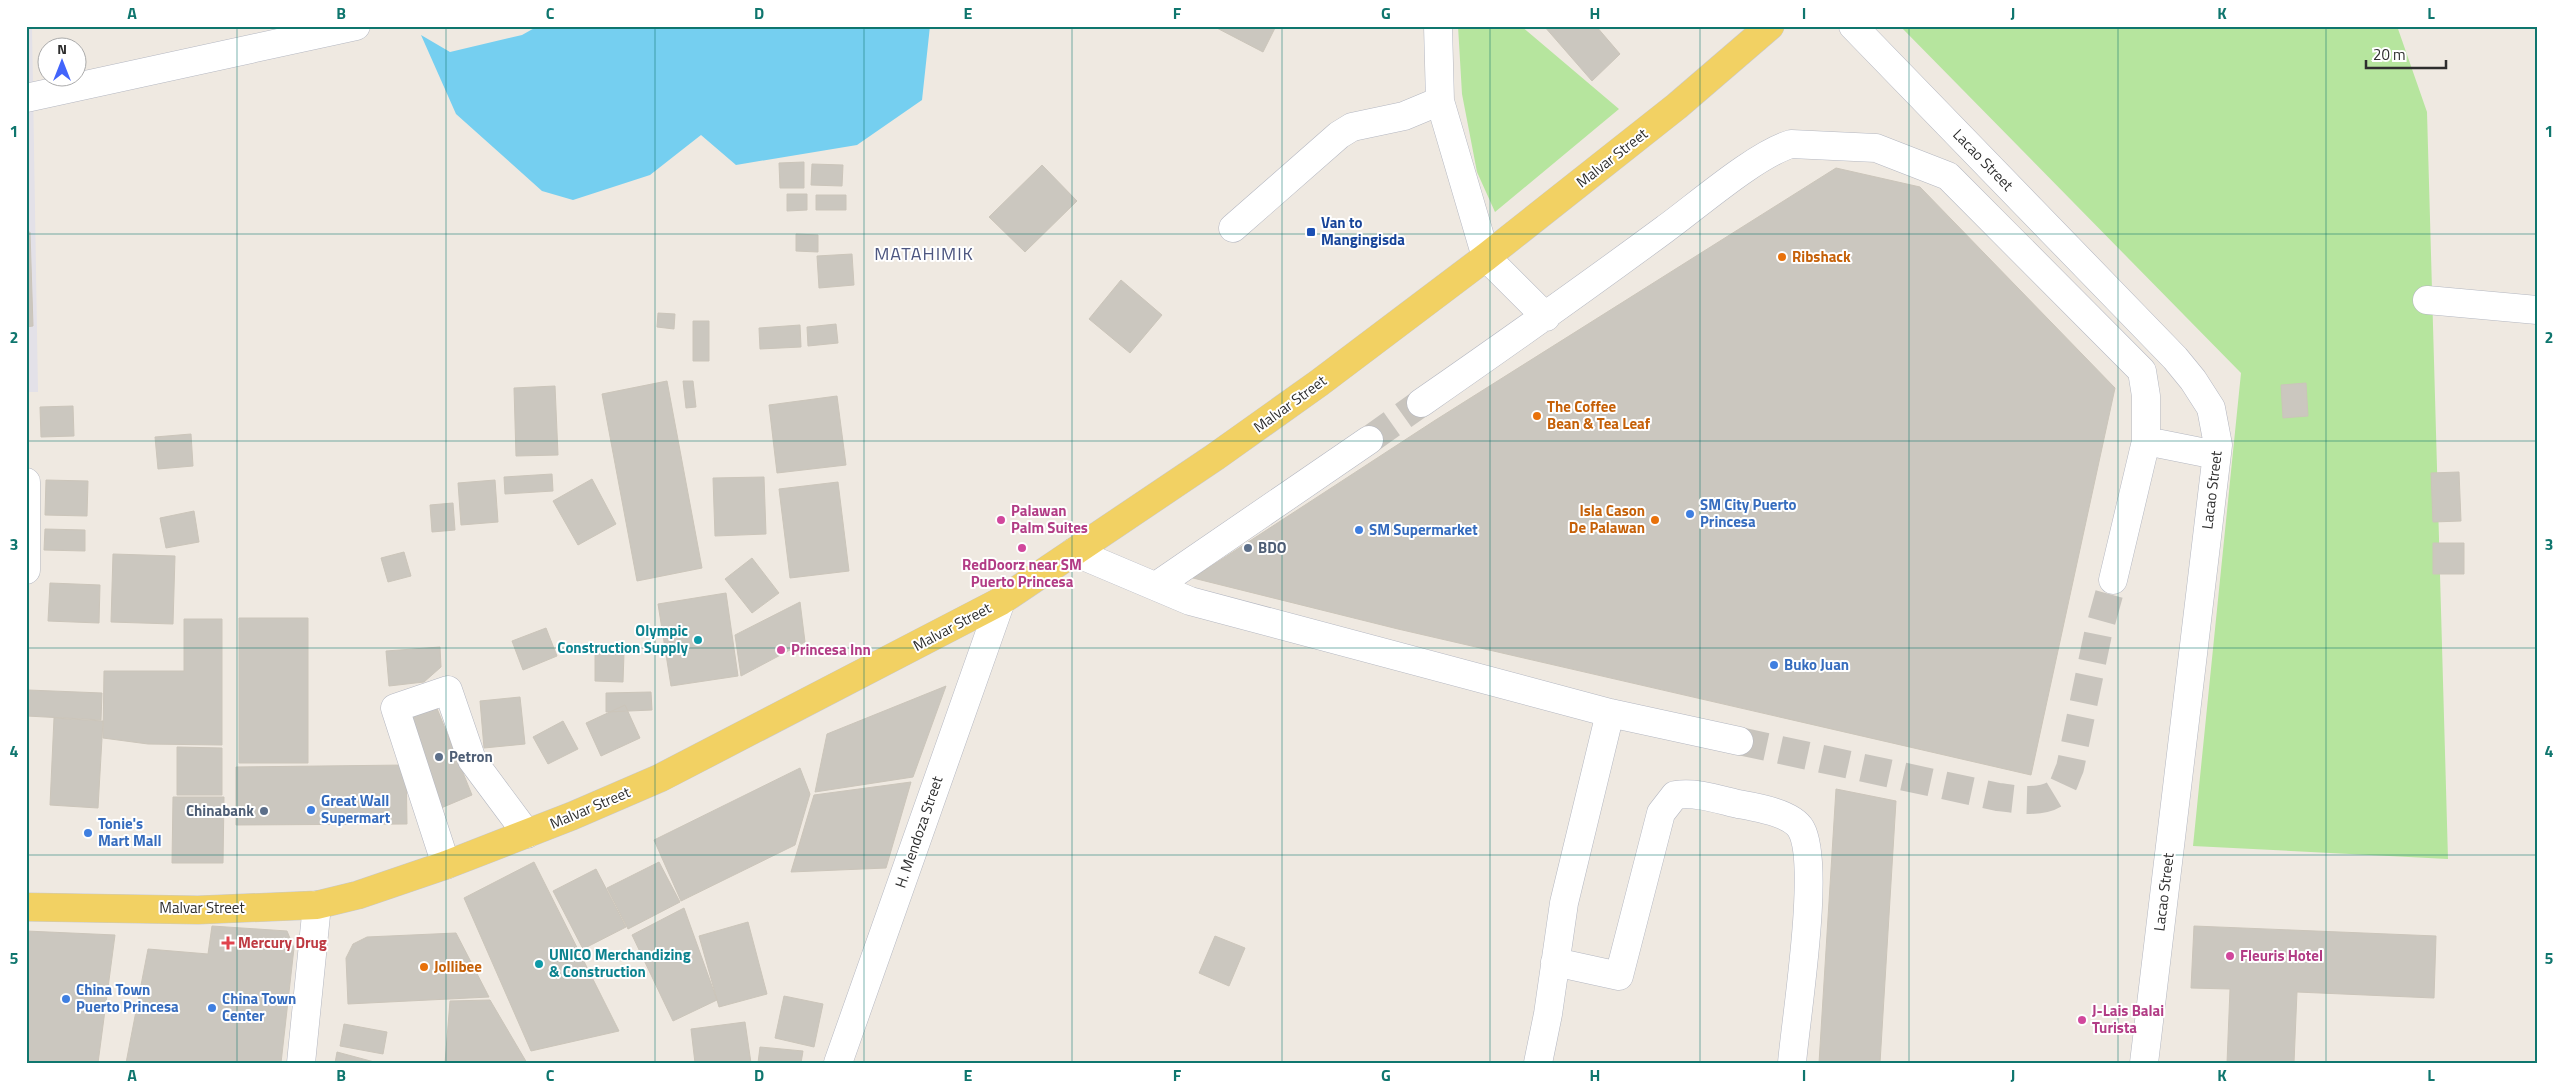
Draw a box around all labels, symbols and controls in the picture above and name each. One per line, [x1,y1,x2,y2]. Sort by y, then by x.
text: A [127,1,137,25]
text: B [336,1,346,25]
text: C [546,1,555,25]
text: D [754,1,764,25]
text: E [964,1,973,25]
text: F [1173,1,1182,25]
text: G [1381,1,1391,25]
text: H [1590,1,1600,25]
text: I [1802,1,1806,25]
text: J [2011,1,2015,25]
text: K [2217,1,2227,25]
text: L [2427,1,2435,25]
north arrow [38,38,88,88]
text: N [57,38,67,59]
scale bar [2366,38,2446,70]
text: 20 m [2373,43,2406,66]
text: 1 [10,119,18,143]
text: 1 [2545,119,2553,143]
street label: Malvar Street [1571,122,1653,193]
street label: Lacao Street [1948,123,2019,196]
place label: Van to Mangingisda [1321,211,1405,251]
marker: Van to Mangingisda [1305,226,1317,238]
district label: MATAHIMIK [874,240,974,267]
place label: Ribshack [1792,245,1851,268]
marker: Ribshack [1776,251,1788,263]
text: 2 [10,325,18,349]
text: 2 [2545,325,2553,349]
street label: Malvar Street [1248,369,1332,438]
place label: The Coffee Bean & Tea Leaf [1547,395,1651,435]
marker: The Coffee Bean & Tea Leaf [1531,410,1543,422]
street label: Lacao Street [2195,449,2228,530]
place label: SM City Puerto Princesa [1700,493,1796,533]
place label: Palawan Palm Suites [1011,499,1088,539]
place label: Isla Cason De Palawan [1569,499,1645,539]
marker: SM City Puerto Princesa [1684,508,1696,520]
marker: Palawan Palm Suites [995,514,1007,526]
marker: Isla Cason De Palawan [1649,514,1661,526]
place label: SM Supermarket [1369,518,1478,541]
marker: SM Supermarket [1353,524,1365,536]
text: 3 [10,532,18,556]
text: 3 [2545,532,2553,556]
place label: BDO [1258,536,1287,559]
marker: RedDoorz near SM Puerto Princesa [1016,542,1028,554]
marker: BDO [1242,542,1254,554]
place label: RedDoorz near SM Puerto Princesa [962,553,1082,593]
street label: Malvar Street [909,596,995,657]
place label: Olympic Construction Supply [557,619,688,659]
marker: Olympic Construction Supply [692,634,704,646]
place label: Princesa Inn [791,638,871,661]
marker: Princesa Inn [775,644,787,656]
place label: Buko Juan [1784,653,1849,676]
marker: Buko Juan [1768,659,1780,671]
text: 4 [10,739,19,763]
text: 4 [2545,739,2554,763]
place label: Petron [449,745,493,768]
marker: Petron [433,751,445,763]
street label: H. Mendoza Street [889,772,949,891]
street label: Malvar Street [546,780,634,835]
place label: Great Wall Supermart [321,789,391,829]
place label: Chinabank [186,799,254,822]
marker: Great Wall Supermart [305,804,317,816]
marker: Chinabank [258,805,270,817]
place label: Tonie's Mart Mall [98,812,162,852]
marker: Tonie's Mart Mall [82,827,94,839]
street label: Lacao Street [2147,851,2180,932]
street label: Malvar Street [159,896,245,919]
place label: Mercury Drug [238,931,327,954]
marker: Mercury Drug [222,937,234,949]
place label: UNICO Merchandizing & Construction [549,943,691,983]
place label: Fleuris Hotel [2240,944,2323,967]
text: 5 [10,946,19,970]
text: 5 [2545,946,2554,970]
marker: Fleuris Hotel [2224,950,2236,962]
place label: Jollibee [434,955,482,978]
marker: UNICO Merchandizing & Construction [533,958,545,970]
marker: Jollibee [418,961,430,973]
place label: China Town Puerto Princesa [76,978,179,1018]
place label: China Town Center [222,987,296,1027]
marker: China Town Puerto Princesa [60,993,72,1005]
place label: J-Lais Balai Turista [2092,999,2164,1039]
marker: China Town Center [206,1002,218,1014]
marker: J-Lais Balai Turista [2076,1014,2088,1026]
text: A [127,1063,137,1087]
text: B [336,1063,346,1087]
text: C [546,1063,555,1087]
text: D [754,1063,764,1087]
text: E [964,1063,973,1087]
text: F [1173,1063,1182,1087]
text: G [1381,1063,1391,1087]
text: H [1590,1063,1600,1087]
text: I [1802,1063,1806,1087]
text: J [2011,1063,2015,1087]
text: K [2217,1063,2227,1087]
text: L [2427,1063,2435,1087]

